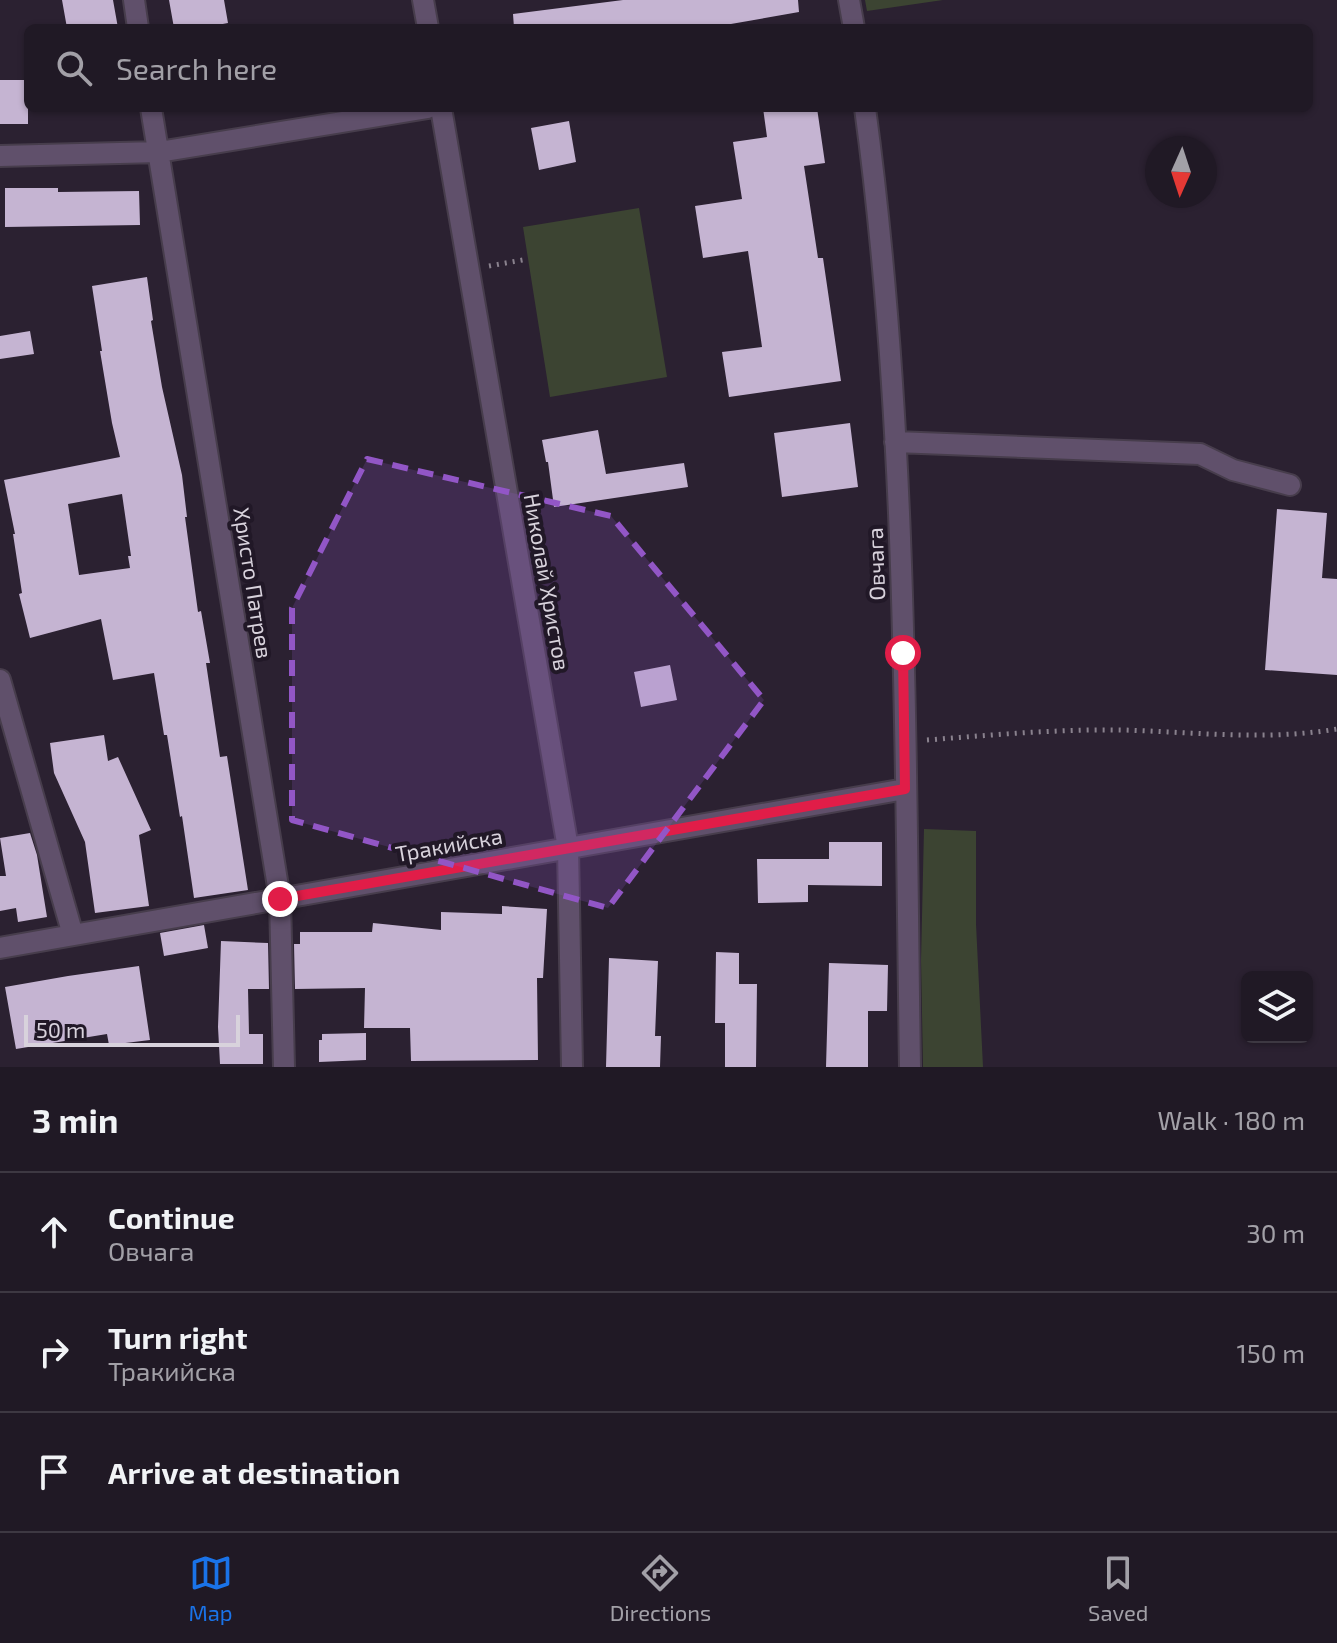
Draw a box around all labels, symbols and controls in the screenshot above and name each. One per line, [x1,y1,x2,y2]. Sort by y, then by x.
search box [24,24,1313,112]
icon: search [52,46,96,90]
text: Search here [116,50,277,86]
north arrow [1145,136,1217,208]
street label: Николай Христов [520,491,576,672]
street label: Христо Патрев [229,505,279,660]
street label: Овчага [861,527,889,601]
route start [885,635,921,671]
street label: Тракийска [393,822,504,866]
route end [262,881,298,917]
map controls [1241,971,1313,1043]
button: layers [1241,971,1313,1043]
scale bar [24,1011,240,1047]
text: 50 m [36,1016,85,1042]
text: 3 min [32,1099,118,1140]
text: Walk · 180 m [1158,1104,1305,1135]
text: Continue [108,1199,235,1235]
icon: ahead [32,1210,76,1254]
text: 30 m [1246,1217,1305,1248]
text: Овчага [108,1235,194,1266]
text: Turn right [108,1319,248,1355]
icon: right [32,1330,76,1374]
text: 150 m [1236,1337,1305,1368]
text: Тракийска [108,1355,236,1386]
icon: arrive [32,1450,76,1494]
text: Arrive at destination [108,1454,400,1490]
tab: Map [189,1551,233,1625]
tab: Directions [610,1551,711,1625]
tab: Saved [1088,1551,1148,1625]

